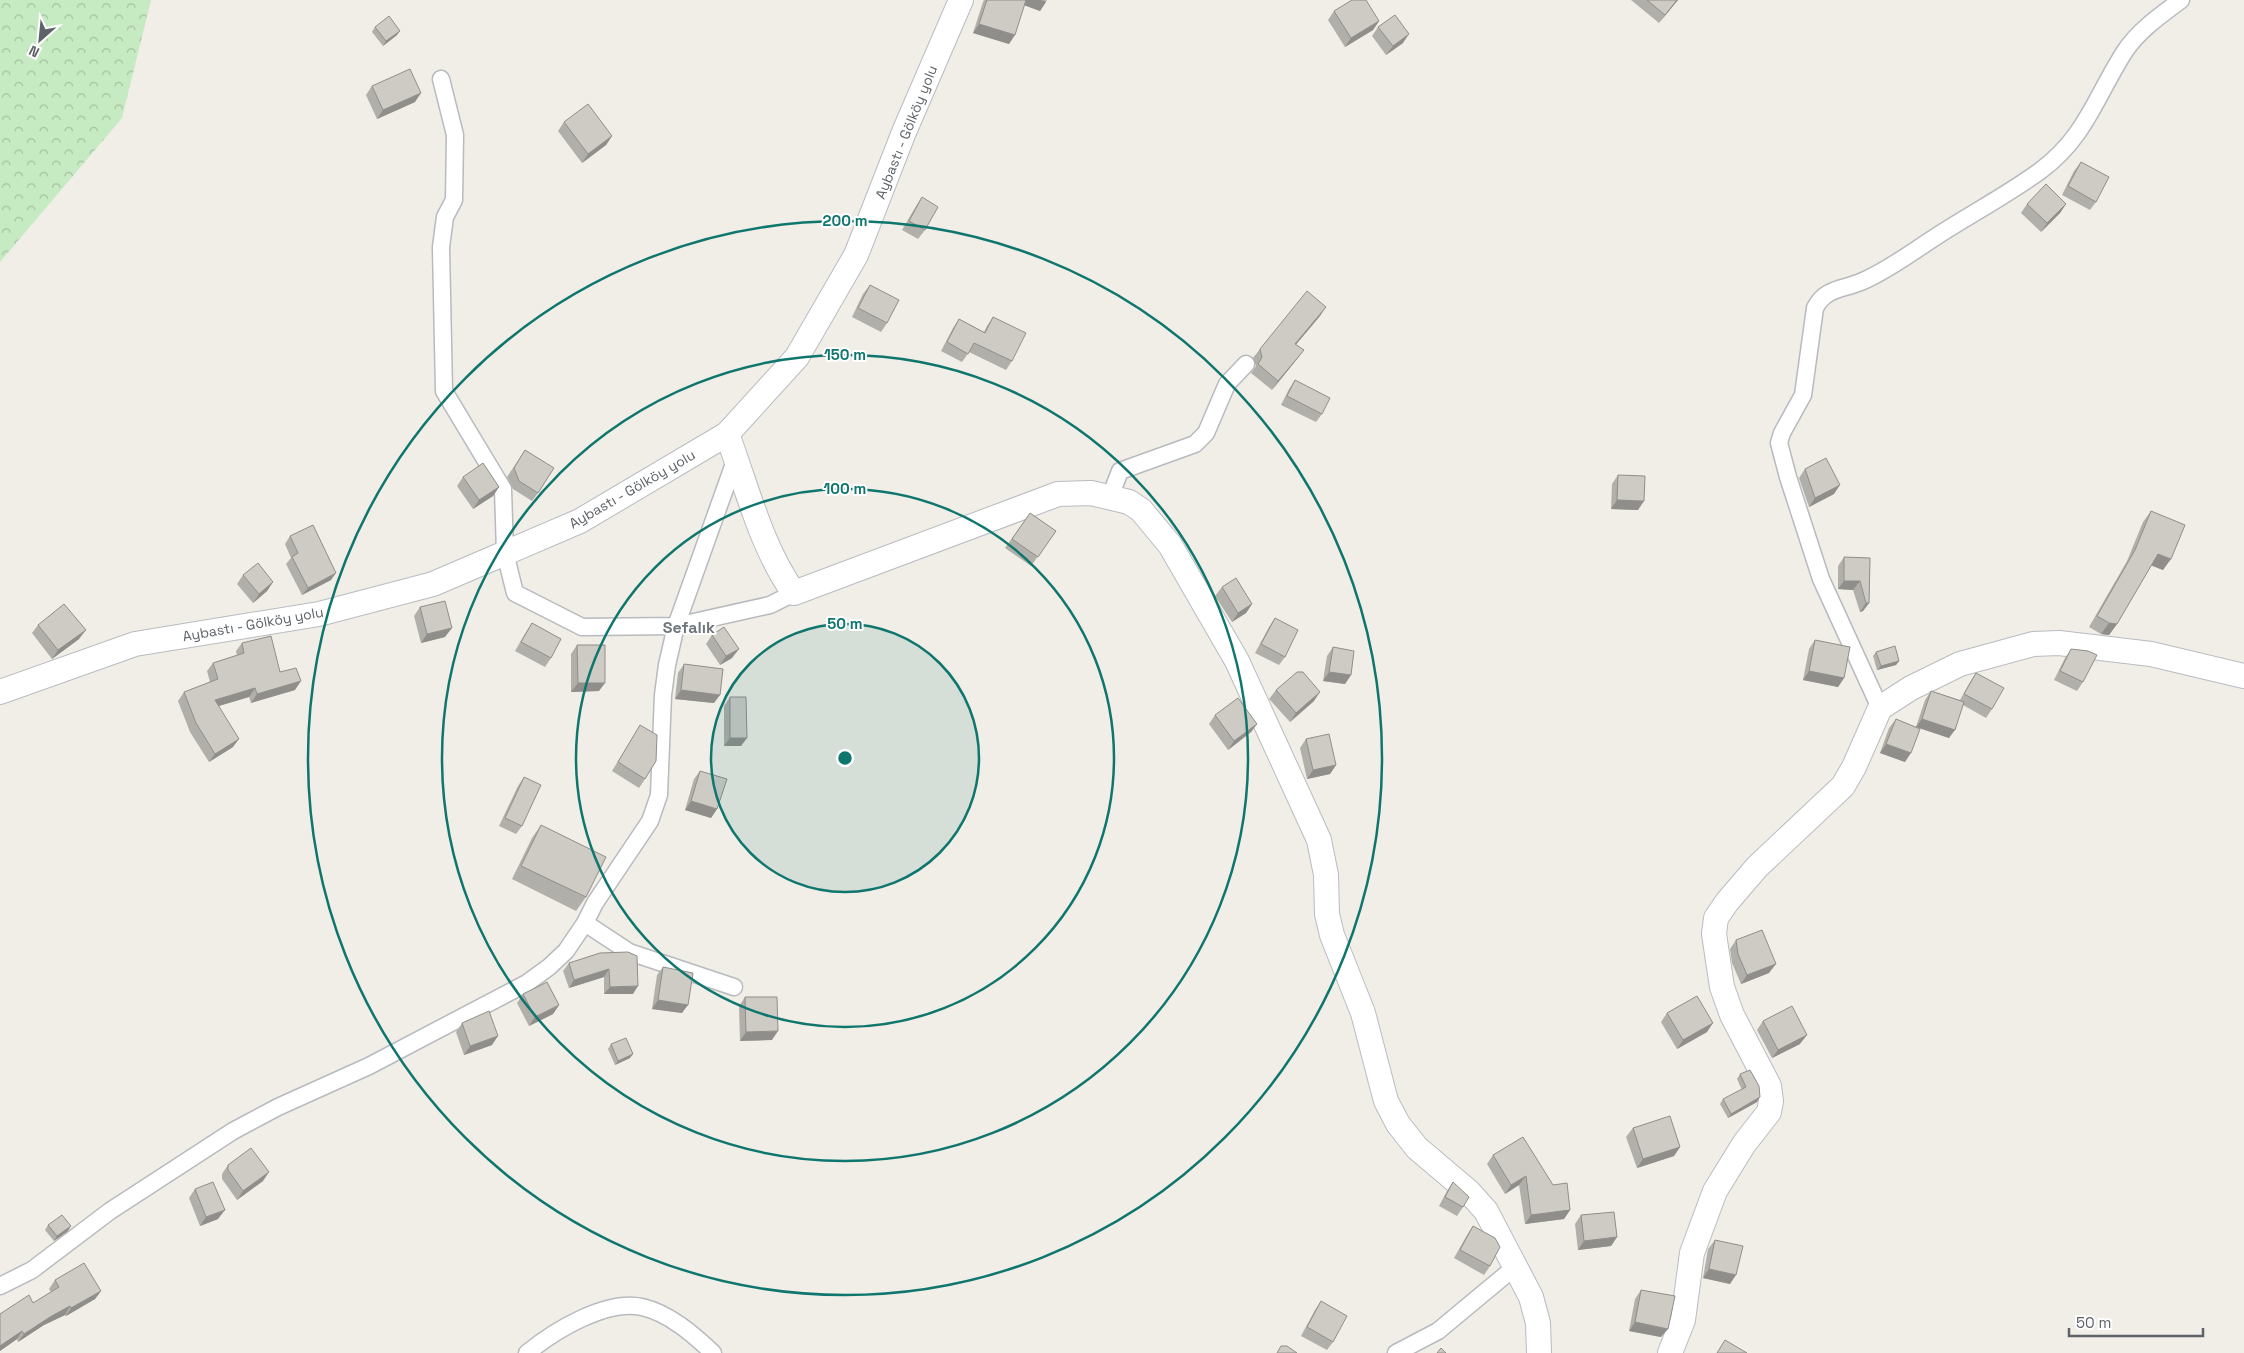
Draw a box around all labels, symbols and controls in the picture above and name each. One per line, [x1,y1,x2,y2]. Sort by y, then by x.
north arrow [15,15,65,65]
text: N [26,41,42,62]
street label: Aybastı - Gölköy yolu [871,62,941,202]
text: 200 m [823,211,867,230]
text: 150 m [824,345,866,364]
street label: Aybastı - Gölköy yolu [566,446,698,532]
text: 100 m [824,479,866,498]
street label: Aybastı - Gölköy yolu [181,603,325,645]
text: 50 m [827,614,863,633]
district label: Sefalık [663,617,715,638]
centre of rings [836,749,854,767]
scale bar [2069,1306,2203,1338]
text: 50 m [2076,1313,2111,1332]

